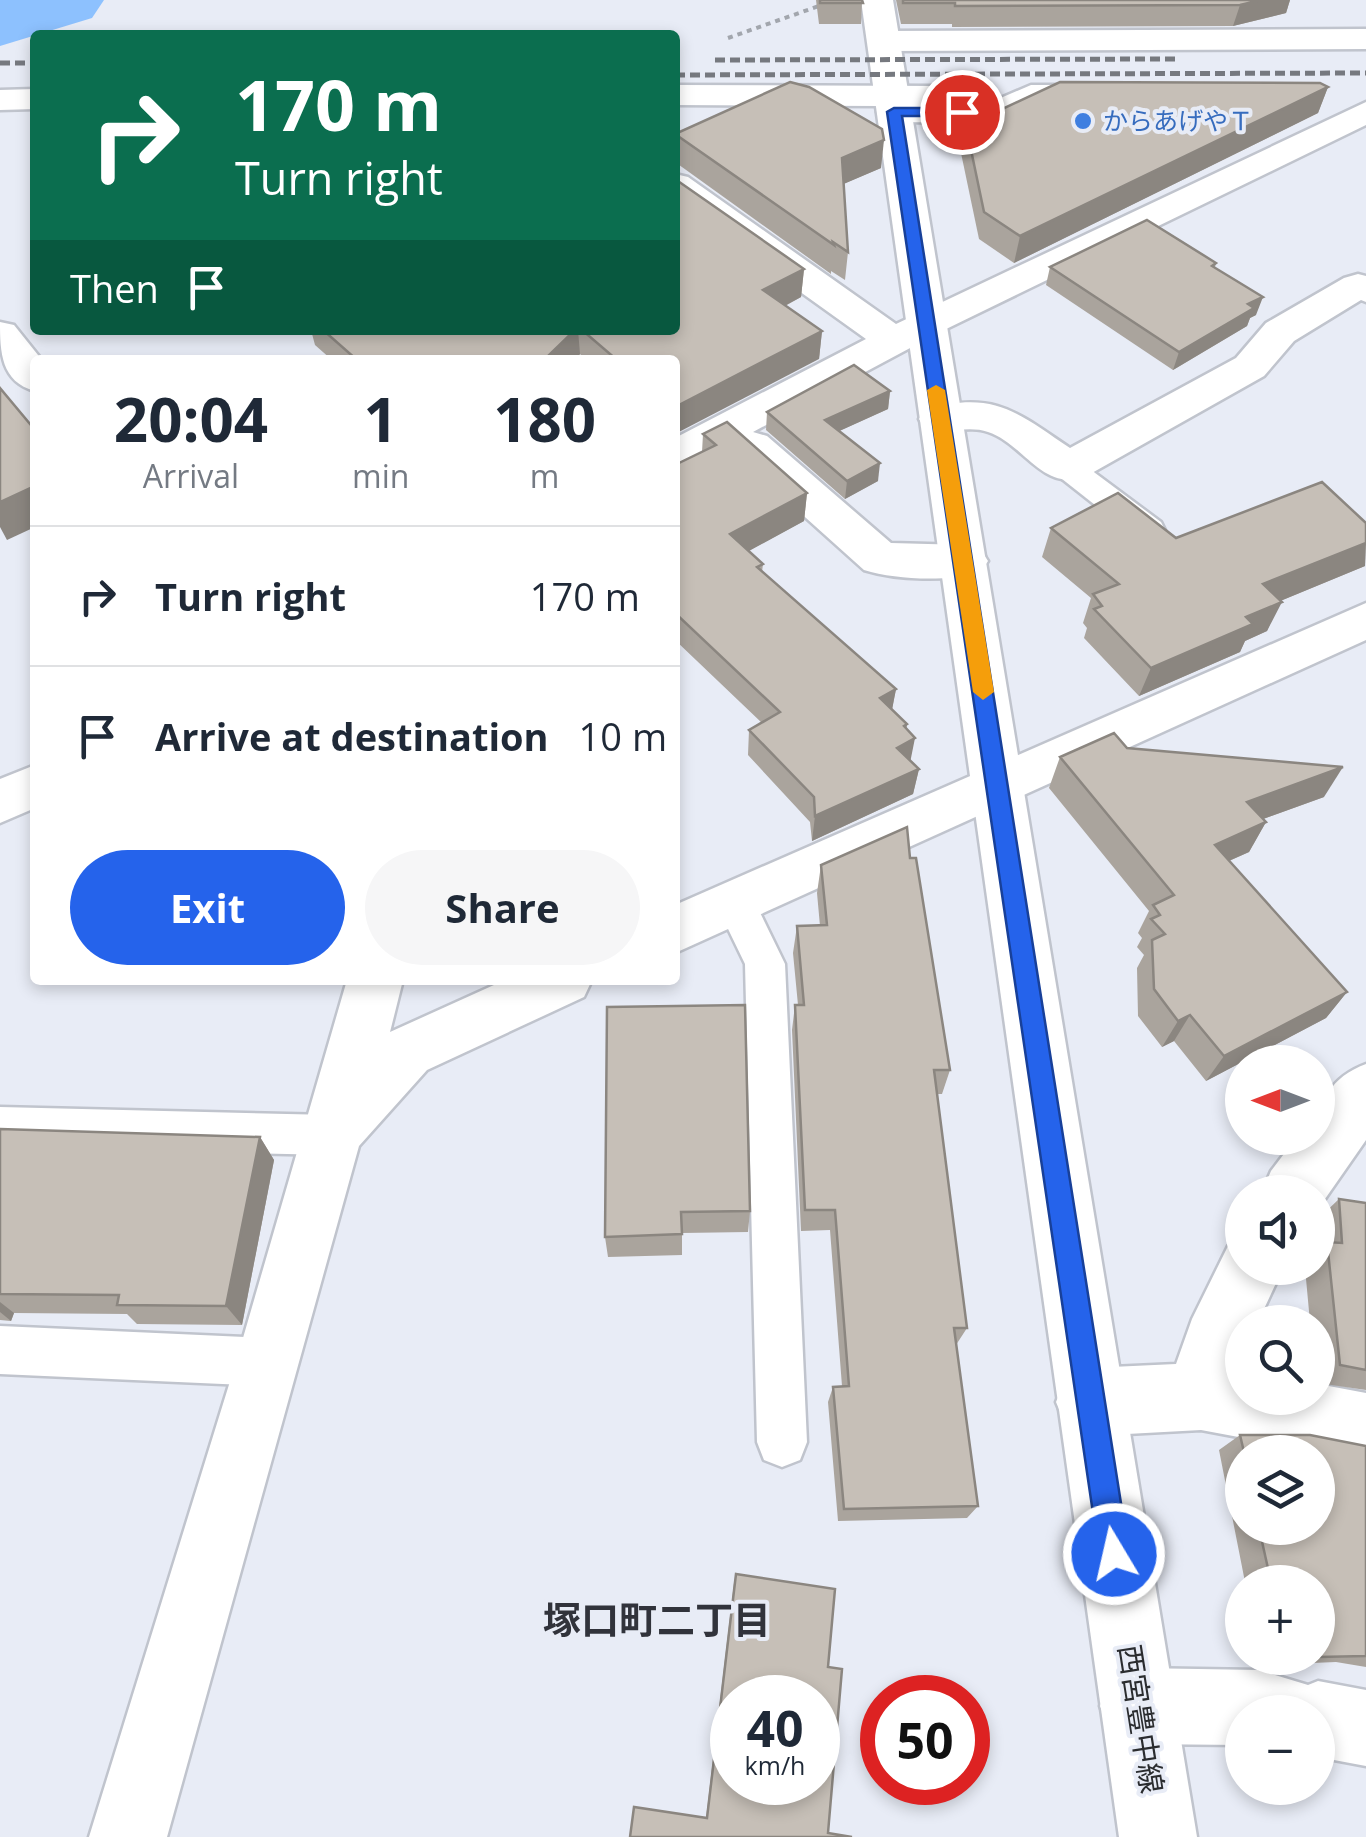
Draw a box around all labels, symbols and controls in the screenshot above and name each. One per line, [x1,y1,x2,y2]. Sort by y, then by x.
text: 170 m [235,56,442,152]
icon: right [70,70,200,200]
pin [920,70,1005,155]
icon: arrive [935,85,990,140]
place label: からあげやＴ [1103,103,1253,137]
marker: からあげやＴ [1072,110,1094,132]
text: Turn right [235,147,443,208]
icon: arrive [179,260,234,315]
text: Then [70,262,159,314]
text: 20:04 [114,378,268,460]
text: 1 [364,378,398,460]
text: 180 [493,378,596,460]
text: Arrival [143,454,239,497]
text: min [352,454,409,497]
text: m [530,454,559,497]
icon: right [70,569,125,624]
text: Turn right [155,570,346,622]
text: 170 m [530,570,640,622]
icon: arrive [70,709,125,764]
text: Arrive at destination [155,710,549,762]
text: 10 m [579,710,667,762]
button: Exit [70,850,345,965]
button: Share [365,850,640,965]
north arrow [1225,1045,1335,1155]
map controls [1225,1045,1335,1805]
button: sound [1225,1175,1335,1285]
button: search [1225,1305,1335,1415]
button: layers [1225,1435,1335,1545]
position arrow [1062,1502,1166,1606]
button: + [1225,1565,1335,1675]
district label: 塚口町二丁目 [543,1593,771,1645]
street label: 西宮豊中線 [1110,1641,1173,1796]
speed limit sign: 50 [860,1675,990,1805]
text: 40 [746,1694,804,1762]
button: − [1225,1695,1335,1805]
text: km/h [745,1748,805,1782]

